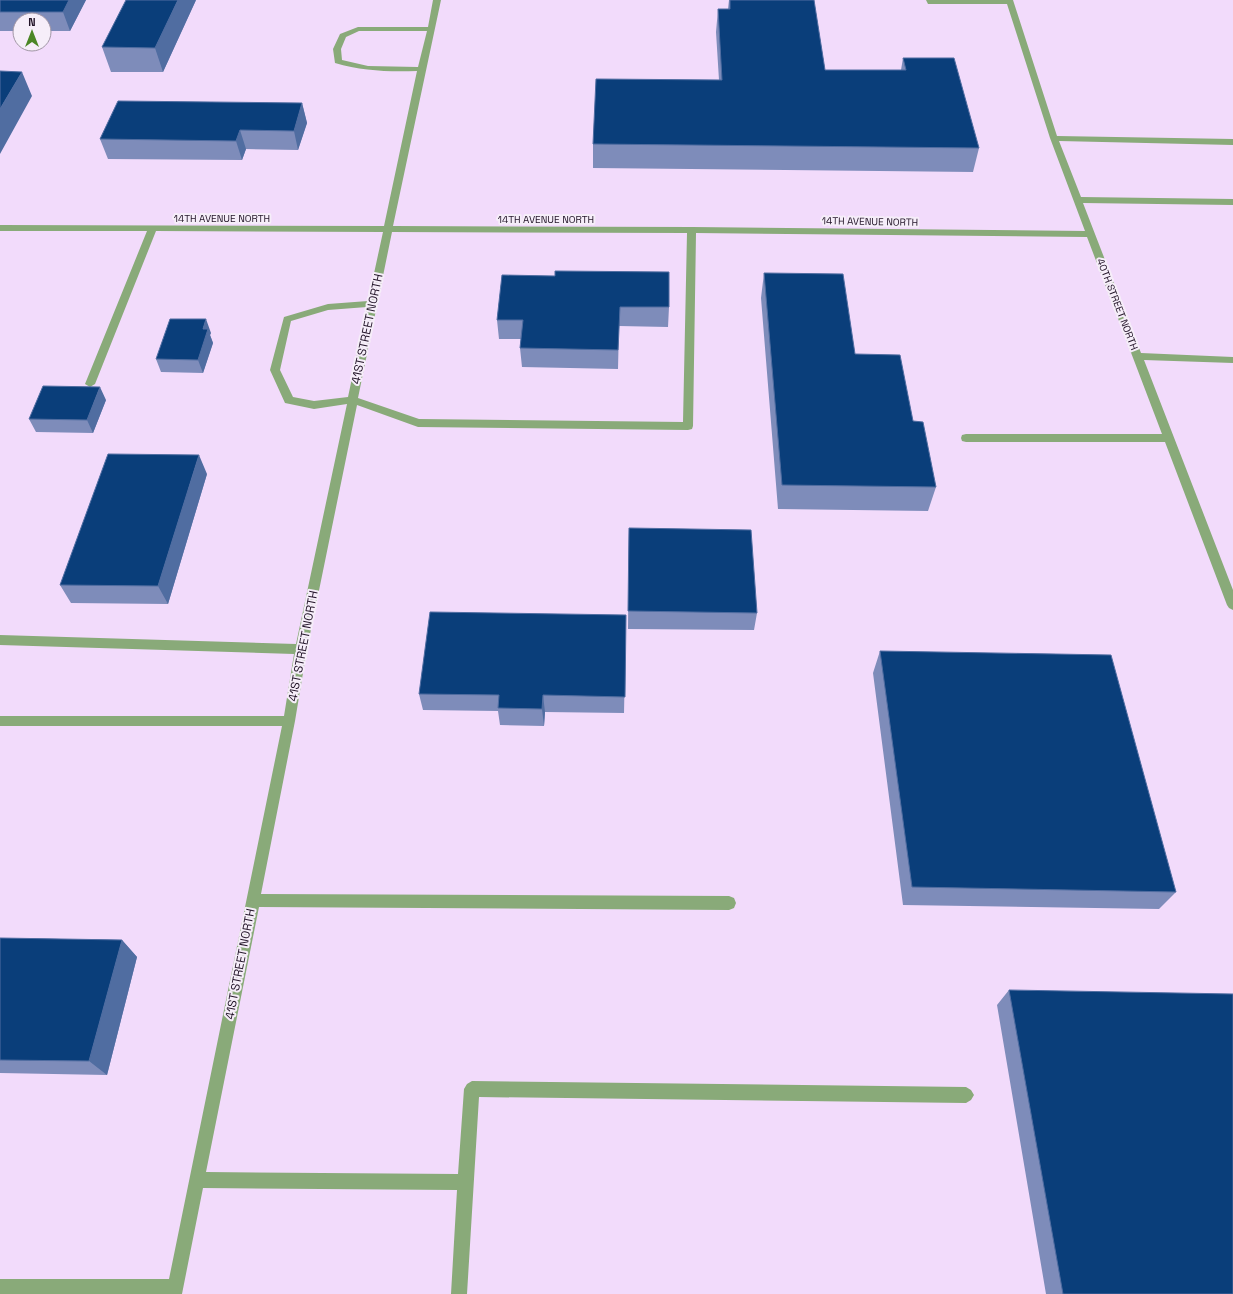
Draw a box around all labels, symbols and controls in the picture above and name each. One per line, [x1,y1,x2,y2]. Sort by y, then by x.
north arrow [12,12,52,52]
text: N [28,15,36,29]
street label: 14TH AVENUE NORTH [174,212,270,225]
street label: 14TH AVENUE NORTH [498,213,594,226]
street label: 14TH AVENUE NORTH [822,214,918,229]
street label: 40TH STREET NORTH [1094,257,1141,352]
street label: 41ST STREET NORTH [347,272,387,386]
street label: 41ST STREET NORTH [284,589,322,703]
street label: 41ST STREET NORTH [221,907,259,1021]

